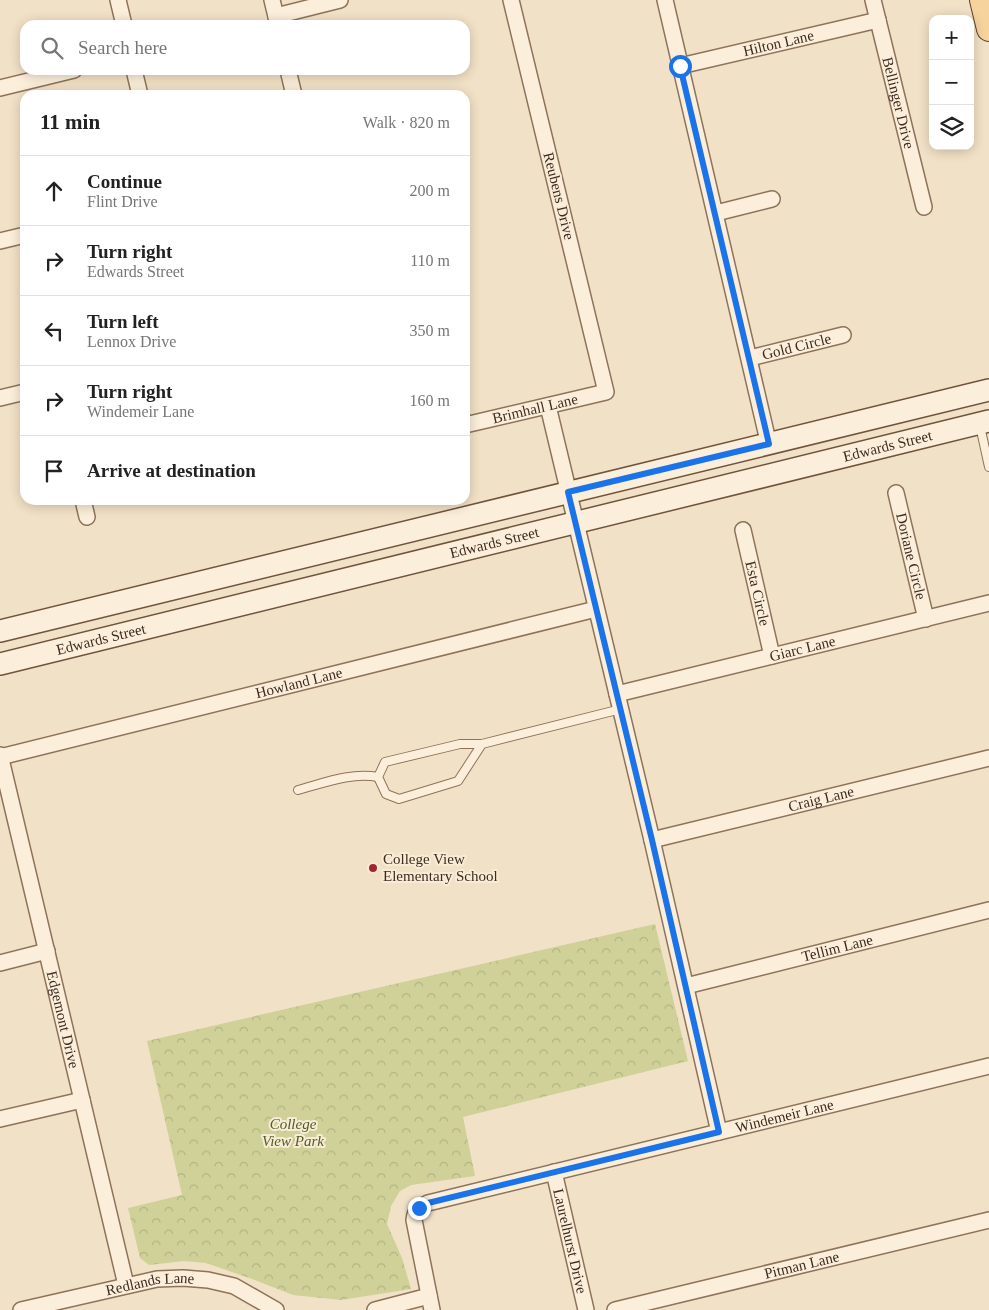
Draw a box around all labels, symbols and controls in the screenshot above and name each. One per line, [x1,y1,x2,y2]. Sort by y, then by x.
map controls [929,15,974,150]
button: + [929,15,974,60]
search box [20,20,470,75]
street label: Hilton Lane [741,27,816,59]
icon: search [38,34,66,62]
text: Search here [78,37,167,58]
route start [669,55,692,78]
street label: Bellinger Drive [879,55,917,151]
button: − [929,60,974,105]
button: layers [929,105,974,150]
text: 11 min [40,110,100,134]
text: Walk · 820 m [363,114,450,131]
street label: Reubens Drive [540,151,578,242]
text: Continue [87,171,162,192]
icon: ahead [40,177,68,205]
text: 200 m [410,182,450,199]
text: Flint Drive [87,193,158,210]
text: Turn right [87,241,172,262]
icon: right [40,247,68,275]
text: 110 m [410,252,450,269]
text: Edwards Street [87,263,184,280]
text: Turn left [87,311,159,332]
icon: left [40,317,68,345]
text: 350 m [410,322,450,339]
street label: Gold Circle [760,330,833,363]
text: Lennox Drive [87,333,176,350]
text: Turn right [87,381,172,402]
icon: right [40,387,68,415]
street label: Brimhall Lane [491,391,580,426]
text: 160 m [410,392,450,409]
text: Windemeir Lane [87,403,194,420]
street label: Edwards Street [841,427,935,465]
icon: arrive [40,457,68,485]
text: Arrive at destination [87,460,256,481]
street label: Doriane Circle [893,511,929,602]
street label: Edwards Street [448,524,541,561]
street label: Esta Circle [742,559,773,628]
street label: Edwards Street [55,620,148,658]
street label: Giarc Lane [768,633,837,664]
street label: Howland Lane [254,664,344,701]
street label: Craig Lane [787,783,856,815]
place label: College View Elementary School [383,851,498,884]
marker: College View Elementary School [367,862,379,874]
street label: Tellim Lane [800,931,875,965]
street label: Edgemont Drive [44,969,82,1070]
street label: Windemeir Lane [734,1096,836,1136]
park label: College View Park [262,1116,324,1149]
street label: Laurelhurst Drive [550,1187,590,1295]
route end [408,1197,431,1220]
street label: Pitman Lane [763,1248,841,1282]
street label: Redlands Lane [104,1270,195,1298]

